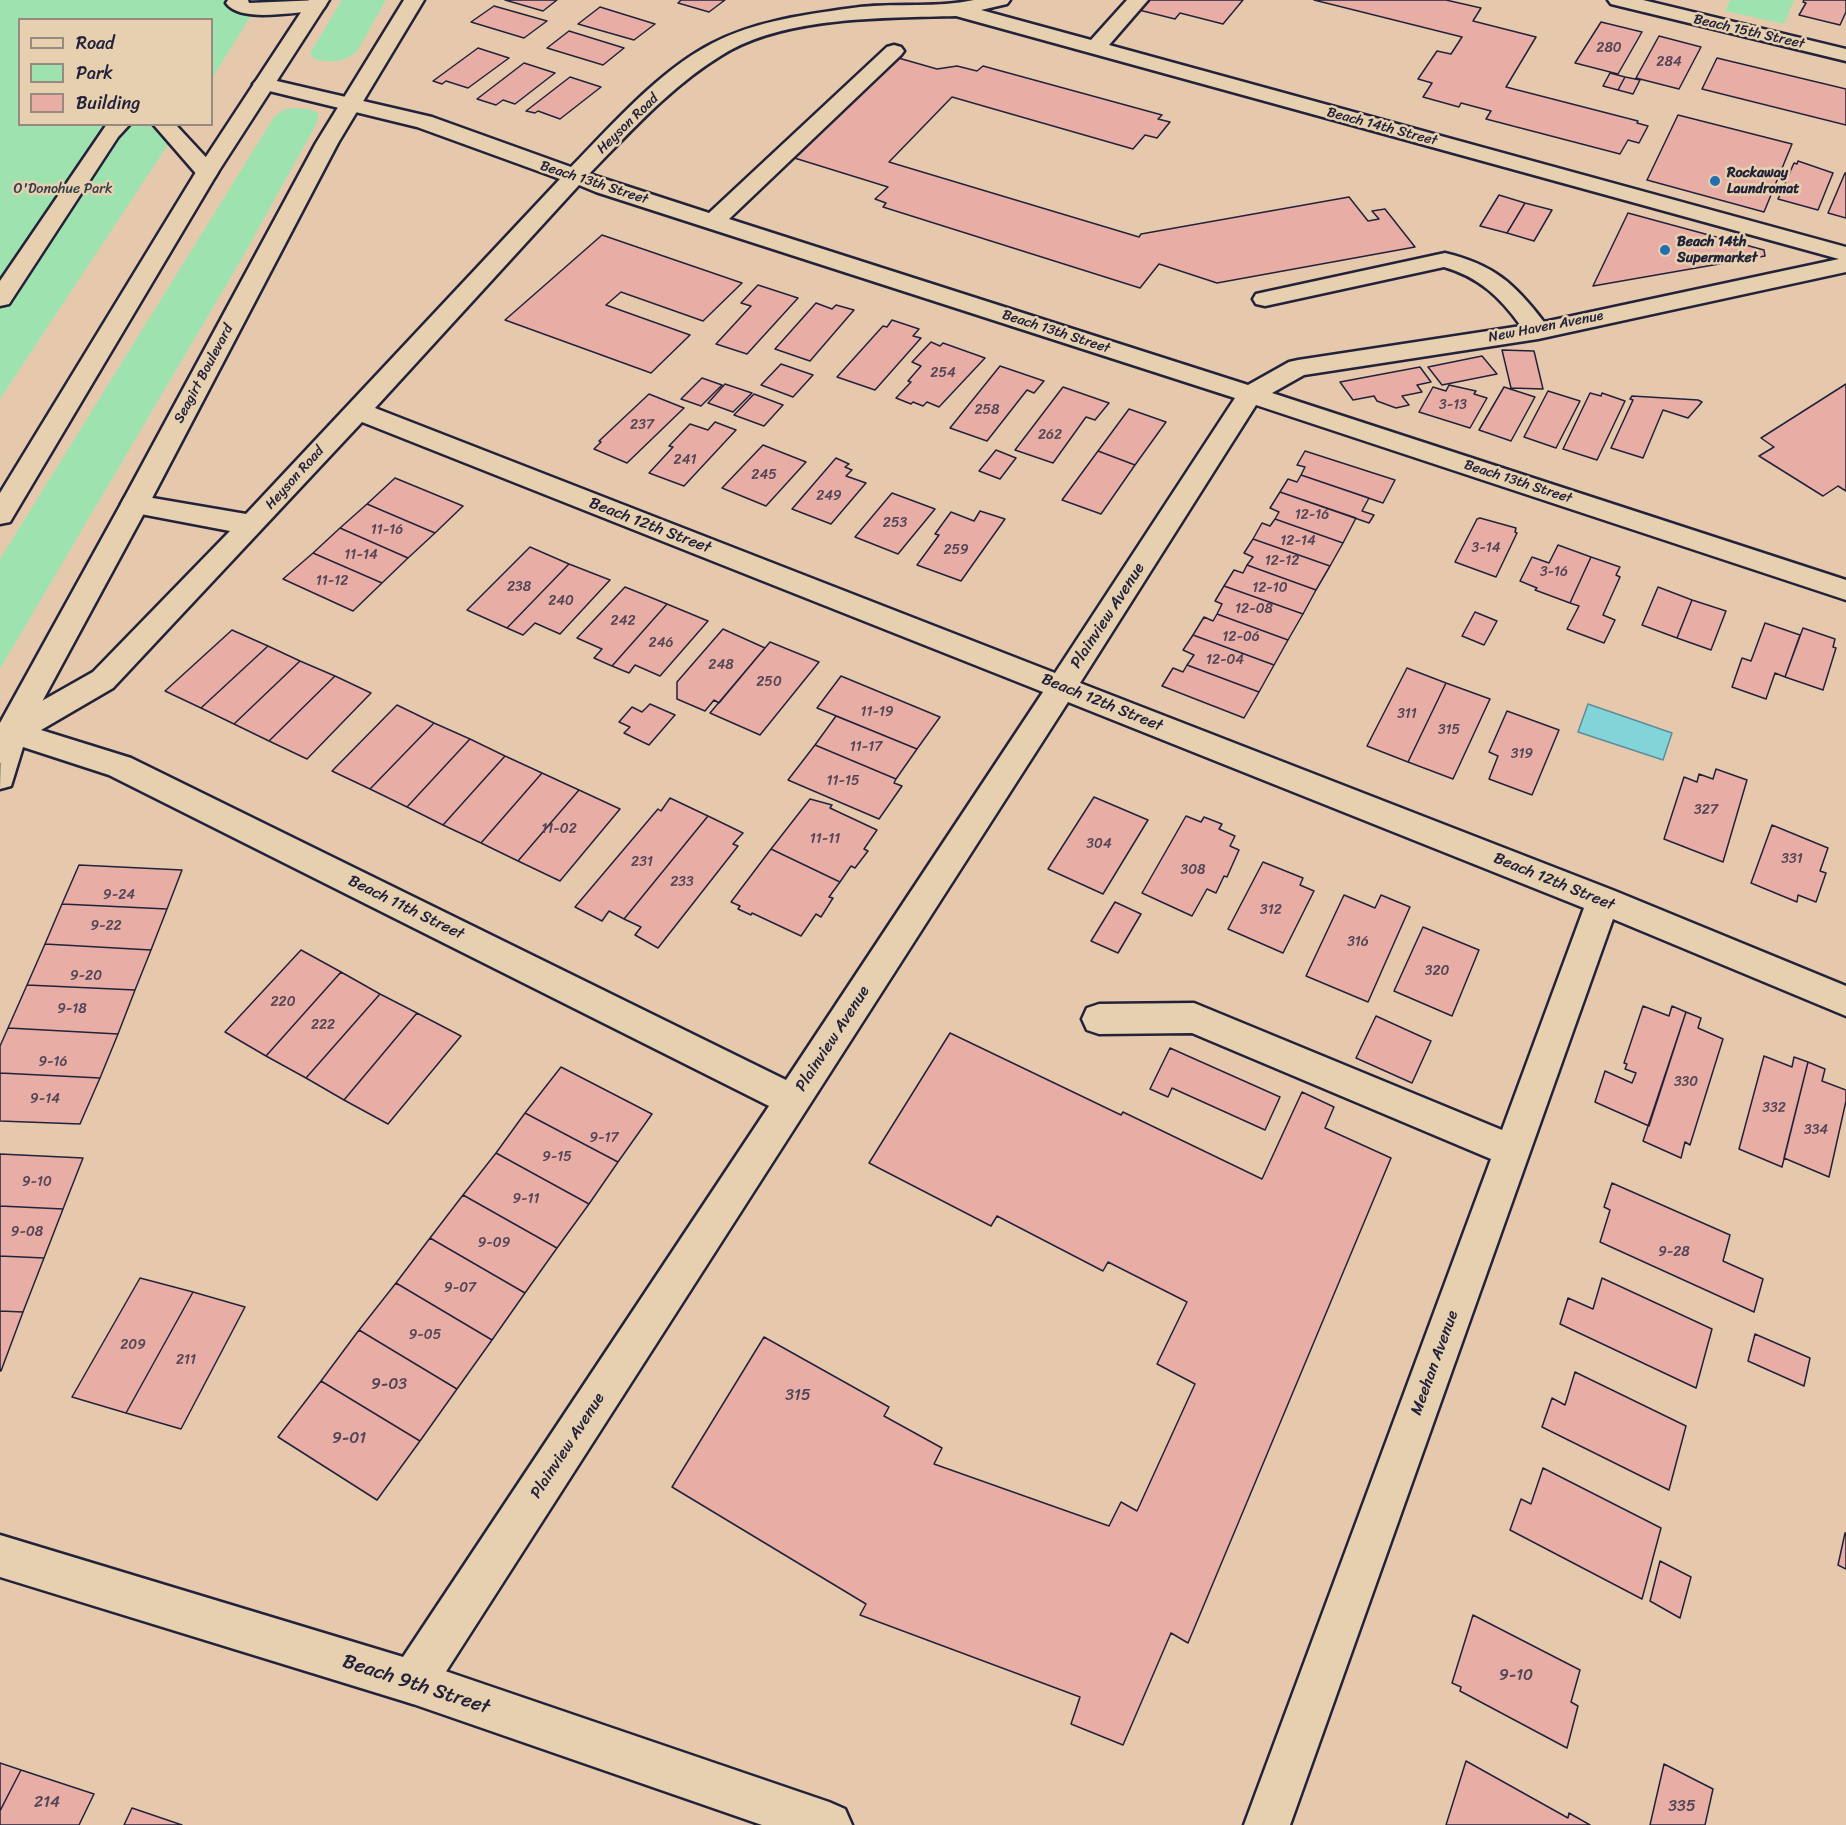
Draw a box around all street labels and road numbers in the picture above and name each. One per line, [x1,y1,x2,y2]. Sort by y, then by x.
street label: Beach 15th Street [1692,11,1806,53]
street label: Heyson Road [594,90,662,158]
street label: Beach 14th Street [1325,104,1439,150]
street label: Beach 13th Street [538,158,650,208]
street label: Beach 13th Street [1000,307,1112,357]
street label: New Haven Avenue [1487,308,1605,346]
street label: Seagirt Boulevard [171,322,237,426]
street label: Heyson Road [262,443,328,513]
street label: Beach 13th Street [1462,457,1574,507]
street label: Beach 12th Street [586,494,714,558]
street label: Plainview Avenue [1067,560,1149,672]
street label: Beach 12th Street [1039,670,1165,736]
street label: Beach 12th Street [1491,849,1617,915]
street label: Beach 11th Street [345,872,467,944]
street label: Plainview Avenue [792,983,874,1095]
street label: Meehan Avenue [1407,1308,1463,1418]
street label: Plainview Avenue [527,1390,609,1502]
street label: Beach 9th Street [339,1650,493,1720]

